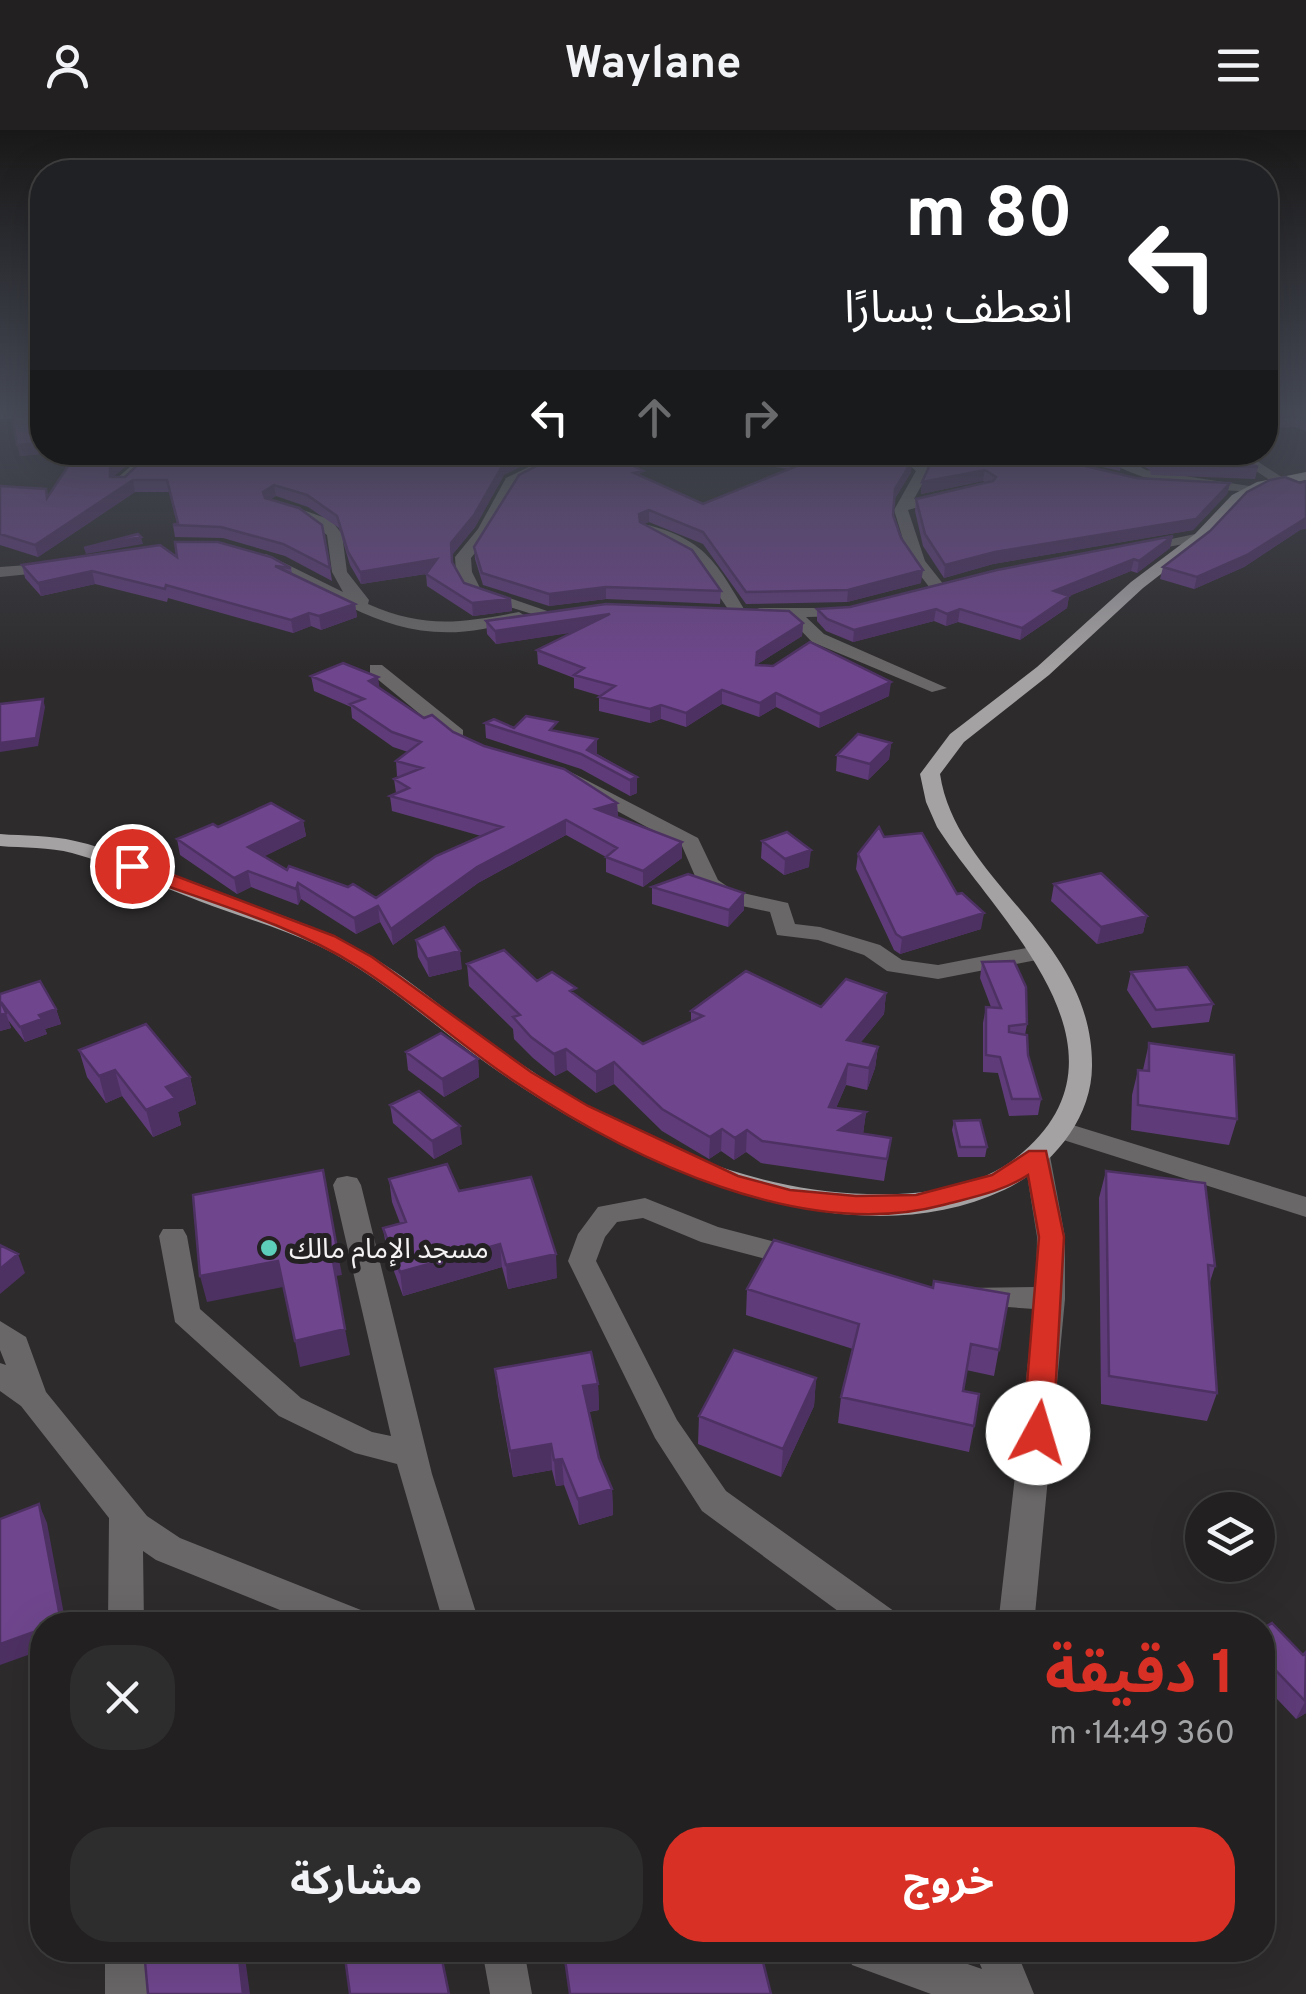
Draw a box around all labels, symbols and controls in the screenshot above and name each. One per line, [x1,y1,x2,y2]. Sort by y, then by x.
text: Waylane [565,37,741,94]
icon: person [40,38,95,93]
icon: menu [1211,38,1266,93]
text: 80 m [905,173,1073,262]
icon: left [1108,200,1238,330]
text: انعطف يسارًا [844,282,1073,339]
icon: left [522,390,577,445]
icon: ahead [627,390,682,445]
icon: right [732,390,787,445]
pin [90,824,175,909]
icon: arrive [105,839,160,894]
place label: مسجد الإمام مالك [289,1233,489,1269]
marker: مسجد الإمام مالك [258,1237,280,1259]
position arrow [986,1381,1090,1485]
map controls [1185,1492,1275,1582]
button: layers [1185,1492,1275,1582]
text: 1 دقيقة [1045,1639,1235,1715]
button: close [70,1645,175,1750]
text: 360 m · 14:49 [1050,1715,1235,1755]
button: مشاركة [70,1827,643,1942]
button: خروج [663,1827,1235,1942]

